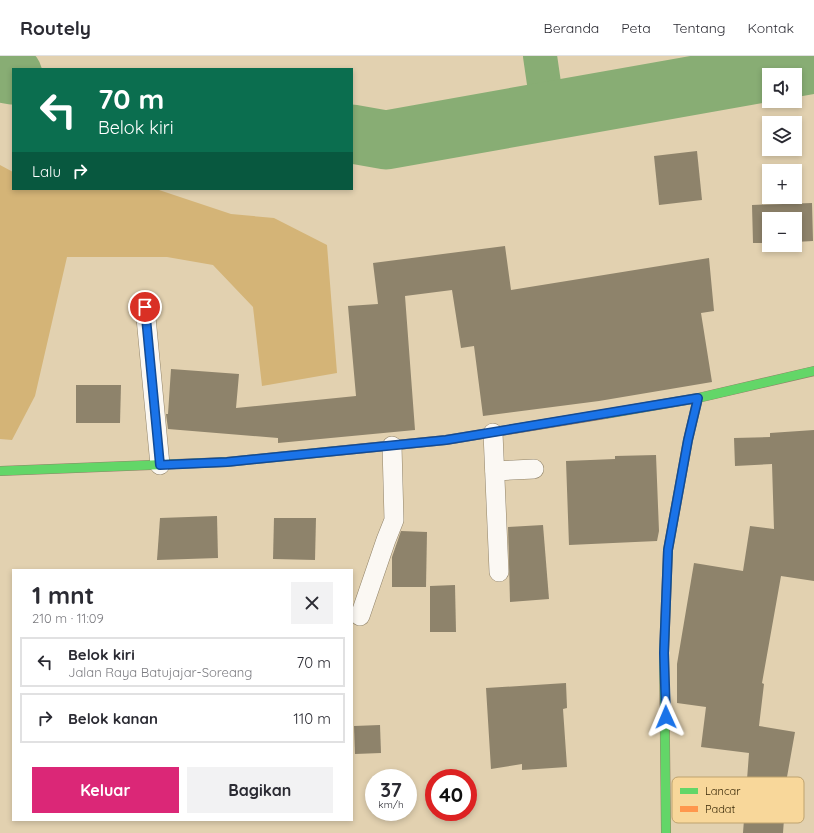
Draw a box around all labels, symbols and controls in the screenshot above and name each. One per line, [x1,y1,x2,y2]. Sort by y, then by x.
text: Routely [20,16,91,40]
text: Beranda [544,19,599,37]
text: Peta [621,19,651,37]
text: Tentang [673,19,726,37]
text: Kontak [748,19,794,37]
map controls [762,68,802,252]
button: sound [762,68,802,108]
text: 70 m [98,81,164,116]
icon: left [32,84,84,136]
text: Belok kiri [98,116,174,139]
button: layers [762,116,802,156]
icon: right [69,160,91,182]
text: Lalu [32,162,61,181]
button: + [762,164,802,204]
button: − [762,212,802,252]
pin [128,290,162,324]
icon: arrive [134,296,156,318]
text: 1 mnt [32,580,94,610]
button: close [291,582,333,624]
text: 210 m · 11:09 [32,610,104,626]
text: Belok kiri [68,645,135,664]
icon: left [34,651,56,673]
text: 70 m [297,653,331,672]
text: Jalan Raya Batujajar-Soreang [68,664,252,680]
position arrow [645,696,687,738]
icon: right [34,707,56,729]
text: Belok kanan [68,709,158,728]
text: 110 m [293,709,331,728]
button: Keluar [32,767,179,813]
button: Bagikan [187,767,333,813]
speed limit sign: 40 [425,769,477,821]
text: 37 [380,777,402,802]
legend [672,777,804,823]
text: Lancar [705,784,741,798]
text: km/h [378,798,404,811]
text: Padat [705,802,735,816]

